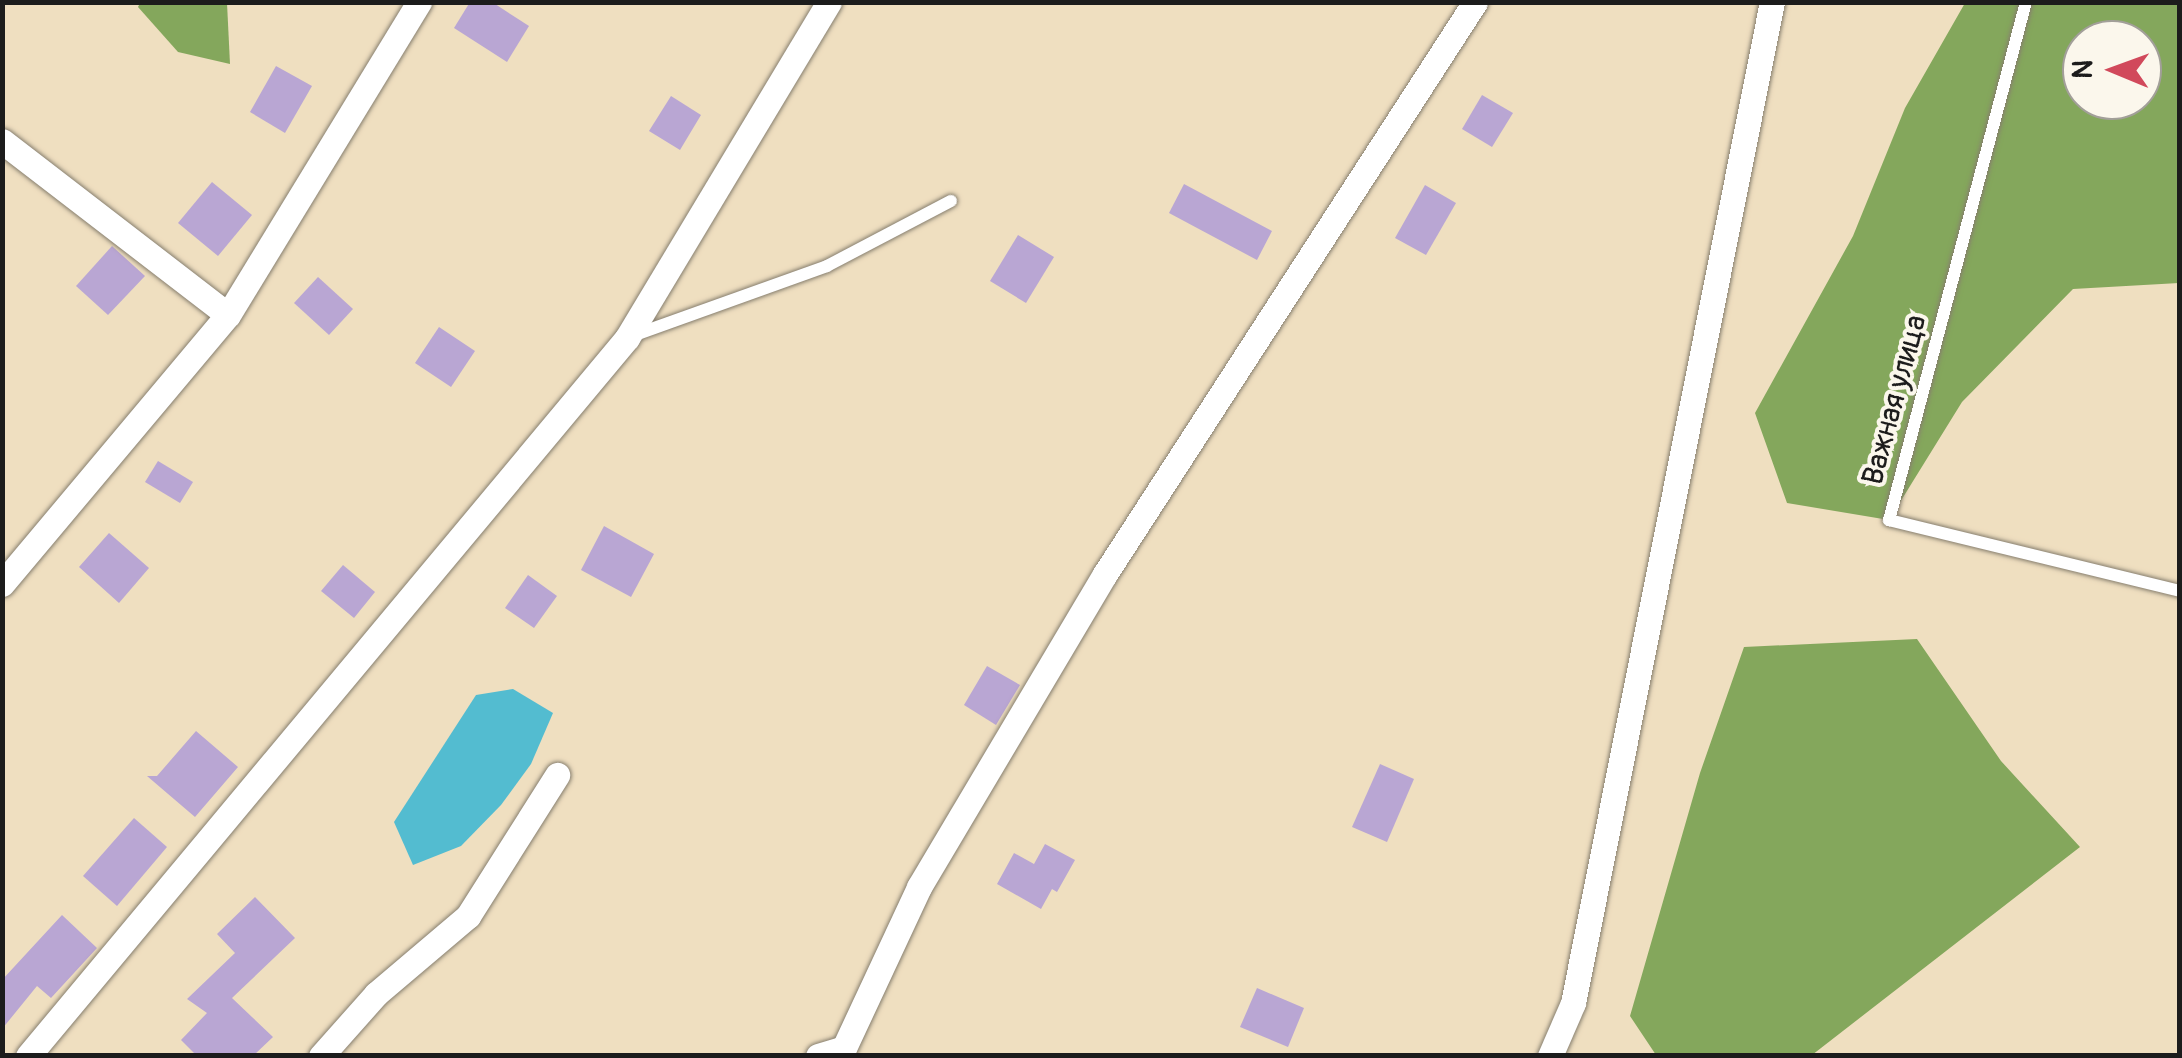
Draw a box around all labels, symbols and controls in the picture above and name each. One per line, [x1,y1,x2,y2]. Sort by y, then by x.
north arrow [2062,20,2162,120]
text: N [2066,60,2101,79]
street label: Важная улица [1855,311,1935,489]

